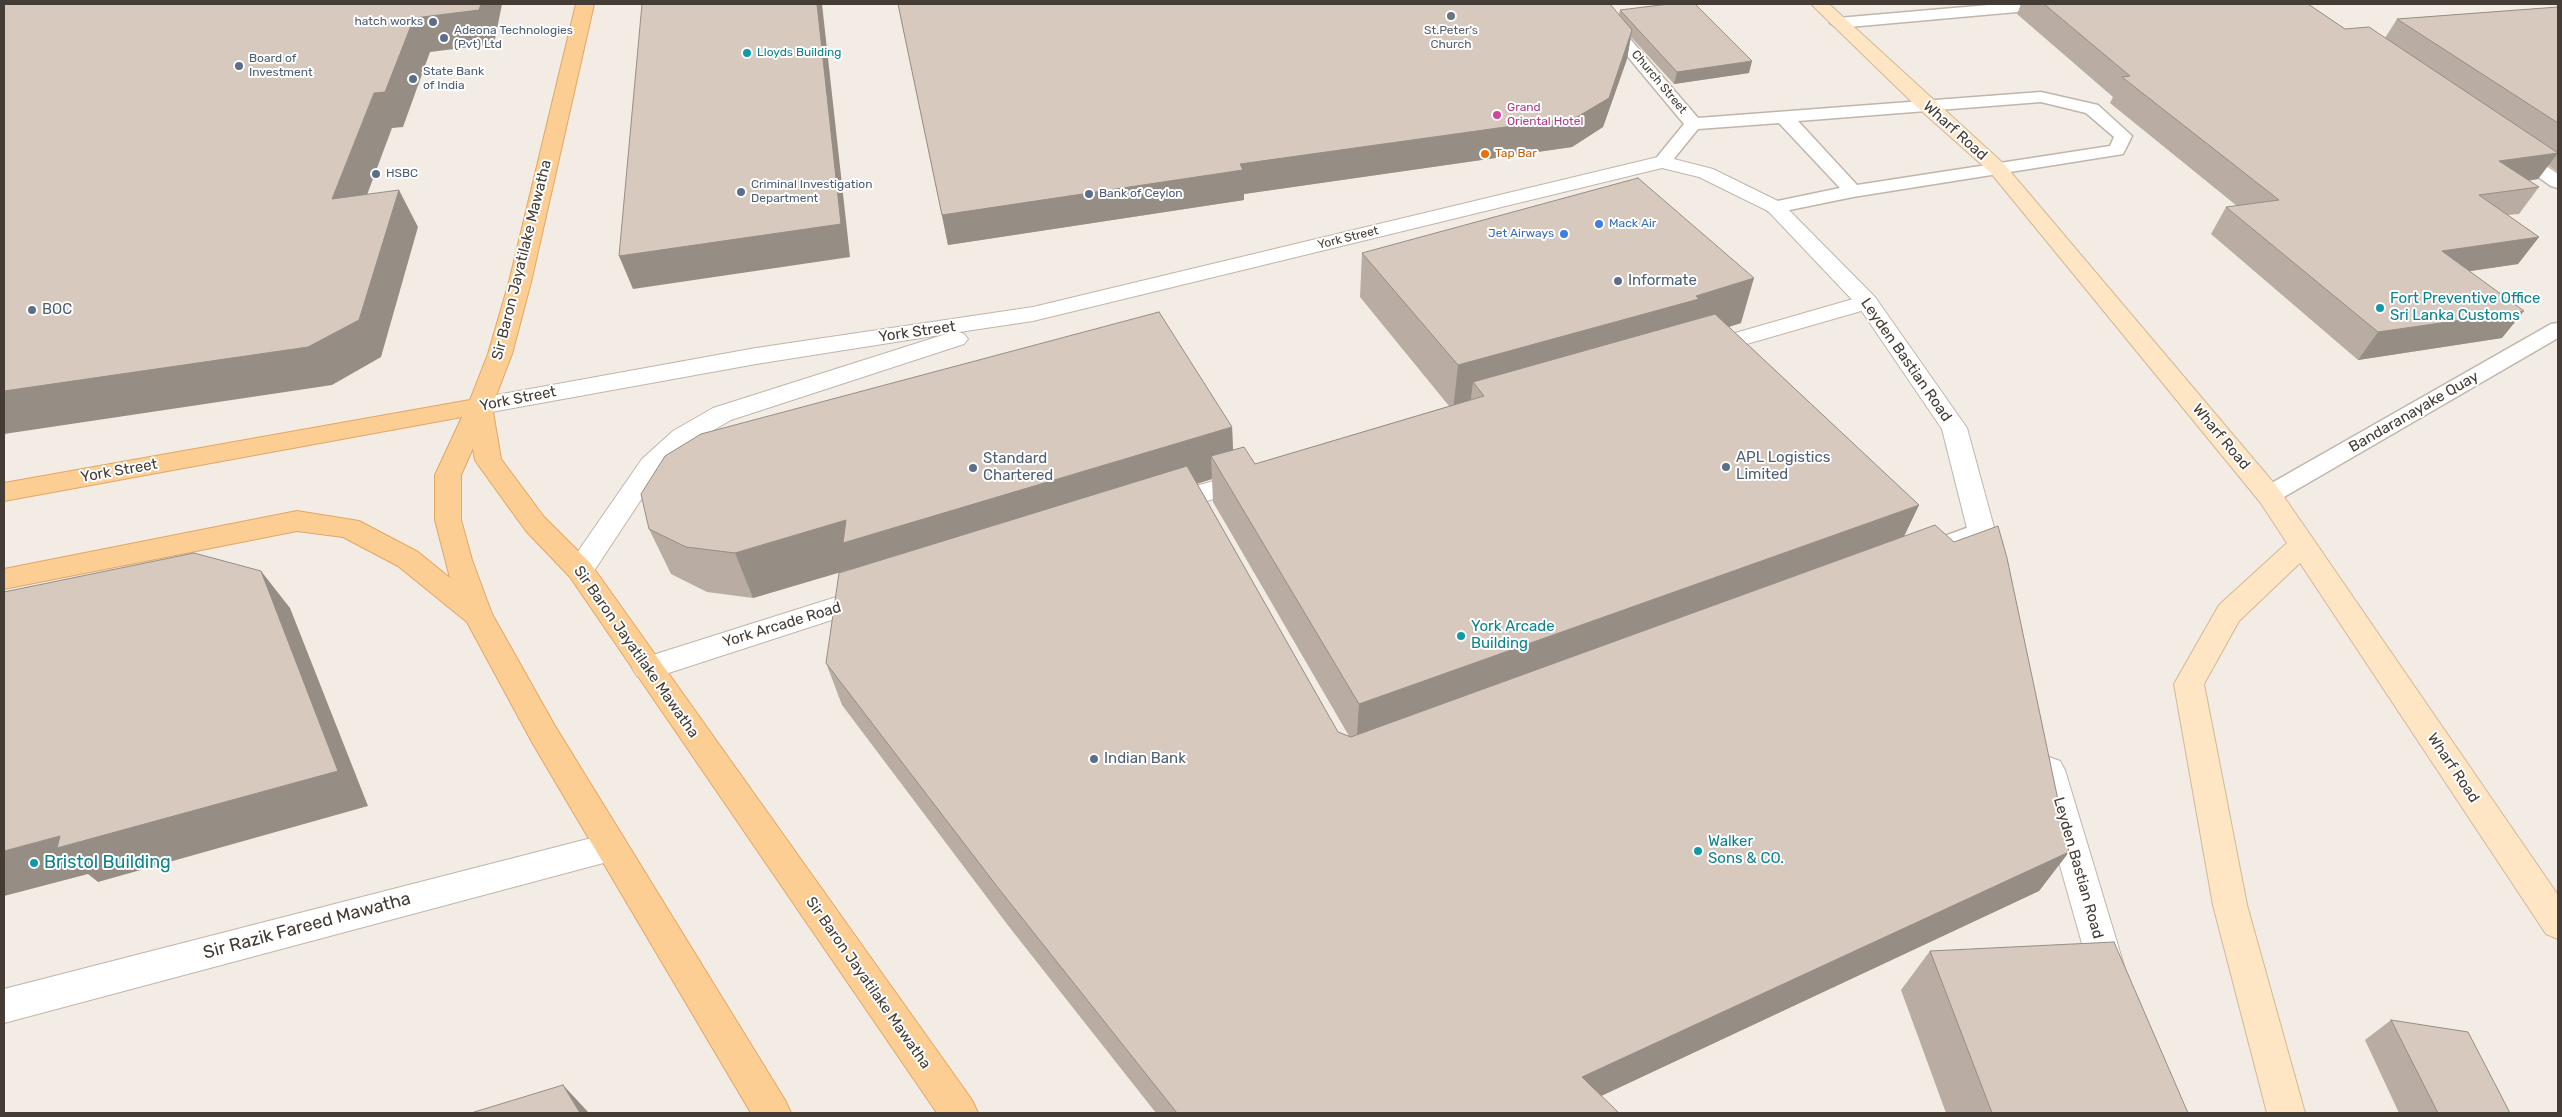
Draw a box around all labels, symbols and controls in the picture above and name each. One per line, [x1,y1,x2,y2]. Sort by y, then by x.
marker: St.Peter's Church [1445,10,1457,22]
place label: hatch works [354,15,423,29]
marker: hatch works [427,16,439,28]
place label: Adeona Technologies (Pvt) Ltd [454,24,573,52]
place label: St.Peter's Church [1424,24,1478,52]
marker: Adeona Technologies (Pvt) Ltd [438,32,450,44]
place label: Lloyds Building [757,46,841,60]
marker: Lloyds Building [741,47,753,59]
street label: Church Street [1628,47,1690,117]
place label: Board of Investment [249,52,313,80]
marker: Board of Investment [233,60,245,72]
place label: State Bank of India [423,65,484,93]
marker: State Bank of India [407,73,419,85]
street label: Wharf Road [1919,98,1991,164]
place label: Grand Oriental Hotel [1507,101,1583,129]
marker: Grand Oriental Hotel [1491,109,1503,121]
place label: Tap Bar [1495,147,1537,161]
marker: Tap Bar [1479,148,1491,160]
street label: Sir Baron Jayatilake Mawatha [488,158,556,362]
place label: HSBC [386,167,418,181]
marker: HSBC [370,168,382,180]
place label: Criminal Investigation Department [751,178,872,206]
marker: Criminal Investigation Department [735,186,747,198]
place label: Bank of Ceylon [1099,187,1183,201]
marker: Bank of Ceylon [1083,188,1095,200]
place label: Mack Air [1609,217,1656,231]
marker: Mack Air [1593,218,1605,230]
street label: York Street [1316,224,1380,252]
place label: Jet Airways [1488,227,1554,241]
marker: Jet Airways [1558,228,1570,240]
place label: Informate [1628,272,1697,290]
marker: Informate [1612,275,1624,287]
place label: Fort Preventive Office Sri Lanka Customs [2390,290,2540,325]
street label: Leyden Bastian Road [1857,295,1955,425]
place label: BOC [42,301,72,319]
marker: Fort Preventive Office Sri Lanka Customs [2374,302,2386,314]
marker: BOC [26,304,38,316]
street label: York Street [877,318,957,346]
street label: Bandaranayake Quay [2346,367,2482,457]
street label: York Street [478,383,558,415]
street label: Wharf Road [2188,401,2254,473]
place label: APL Logistics Limited [1736,449,1830,484]
place label: Standard Chartered [983,450,1053,485]
street label: York Street [79,455,159,487]
marker: APL Logistics Limited [1720,461,1732,473]
marker: Standard Chartered [967,462,979,474]
street label: Sir Baron Jayatilake Mawatha [570,563,702,741]
street label: York Arcade Road [721,598,843,652]
place label: York Arcade Building [1471,618,1555,653]
marker: York Arcade Building [1455,630,1467,642]
street label: Wharf Road [2423,730,2483,806]
place label: Indian Bank [1104,750,1186,768]
marker: Indian Bank [1088,753,1100,765]
street label: Leyden Bastian Road [2049,795,2107,941]
place label: Walker Sons & CO. [1708,833,1784,868]
marker: Walker Sons & CO. [1692,845,1704,857]
place label: Bristol Building [44,852,171,874]
marker: Bristol Building [28,857,40,869]
street label: Sir Razik Fareed Mawatha [201,888,413,964]
street label: Sir Baron Jayatilake Mawatha [802,894,934,1072]

